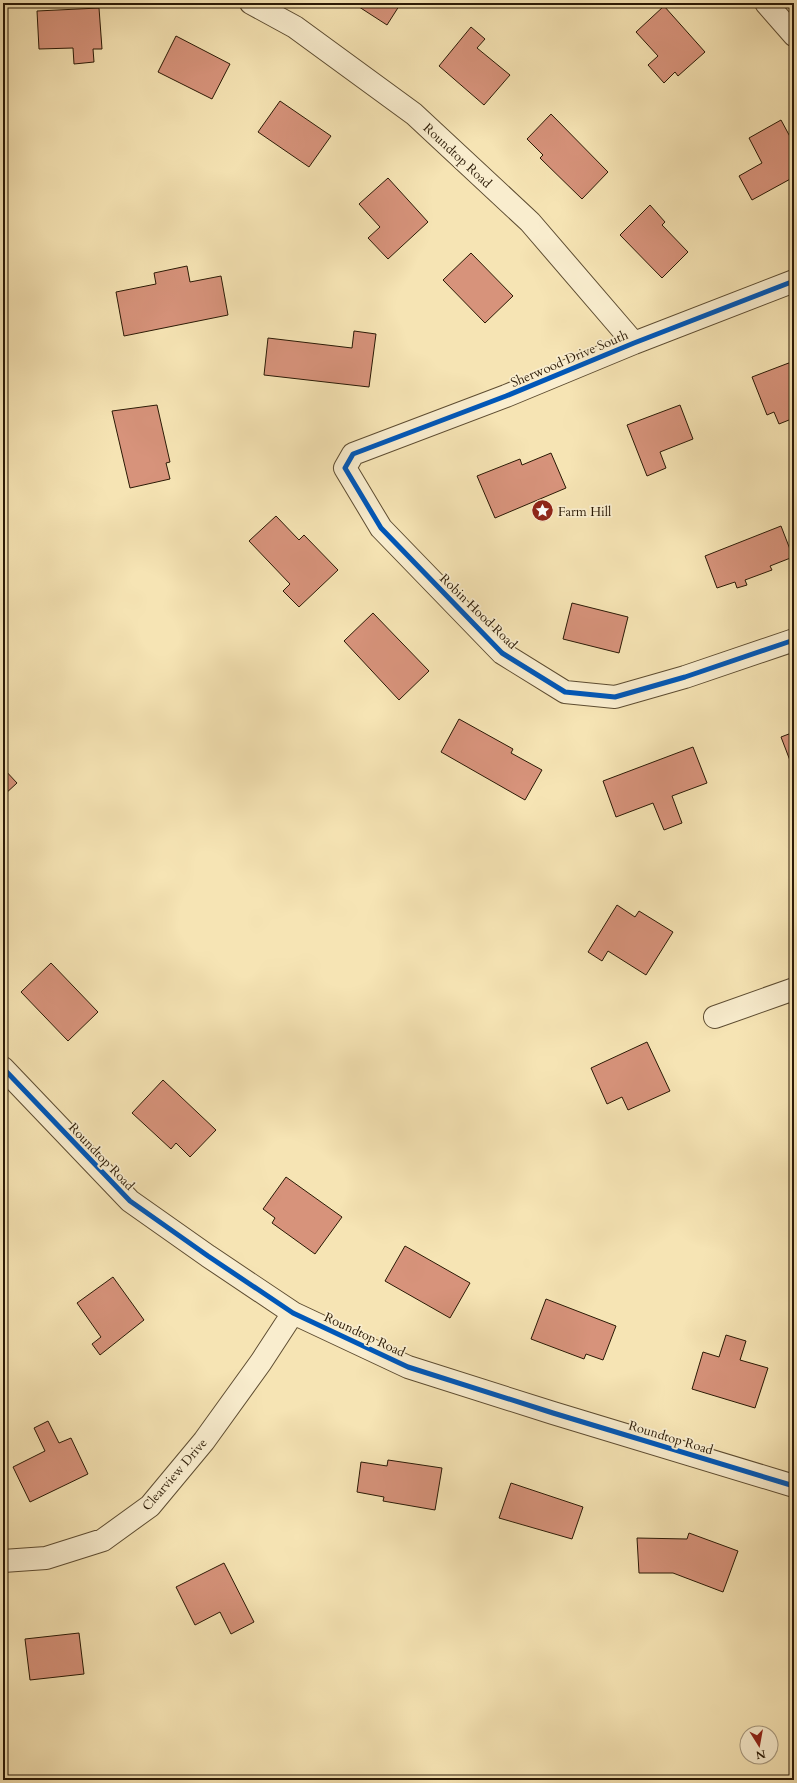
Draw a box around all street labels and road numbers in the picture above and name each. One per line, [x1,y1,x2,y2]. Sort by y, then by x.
street label: Roundtop Road [419,119,496,192]
street label: Sherwood Drive South [508,326,631,392]
street label: Robin Hood Road [436,570,521,653]
street label: Roundtop Road [64,1119,138,1195]
street label: Roundtop Road [321,1308,408,1362]
street label: Roundtop Road [626,1417,715,1459]
street label: Clearview Drive [138,1434,211,1515]

